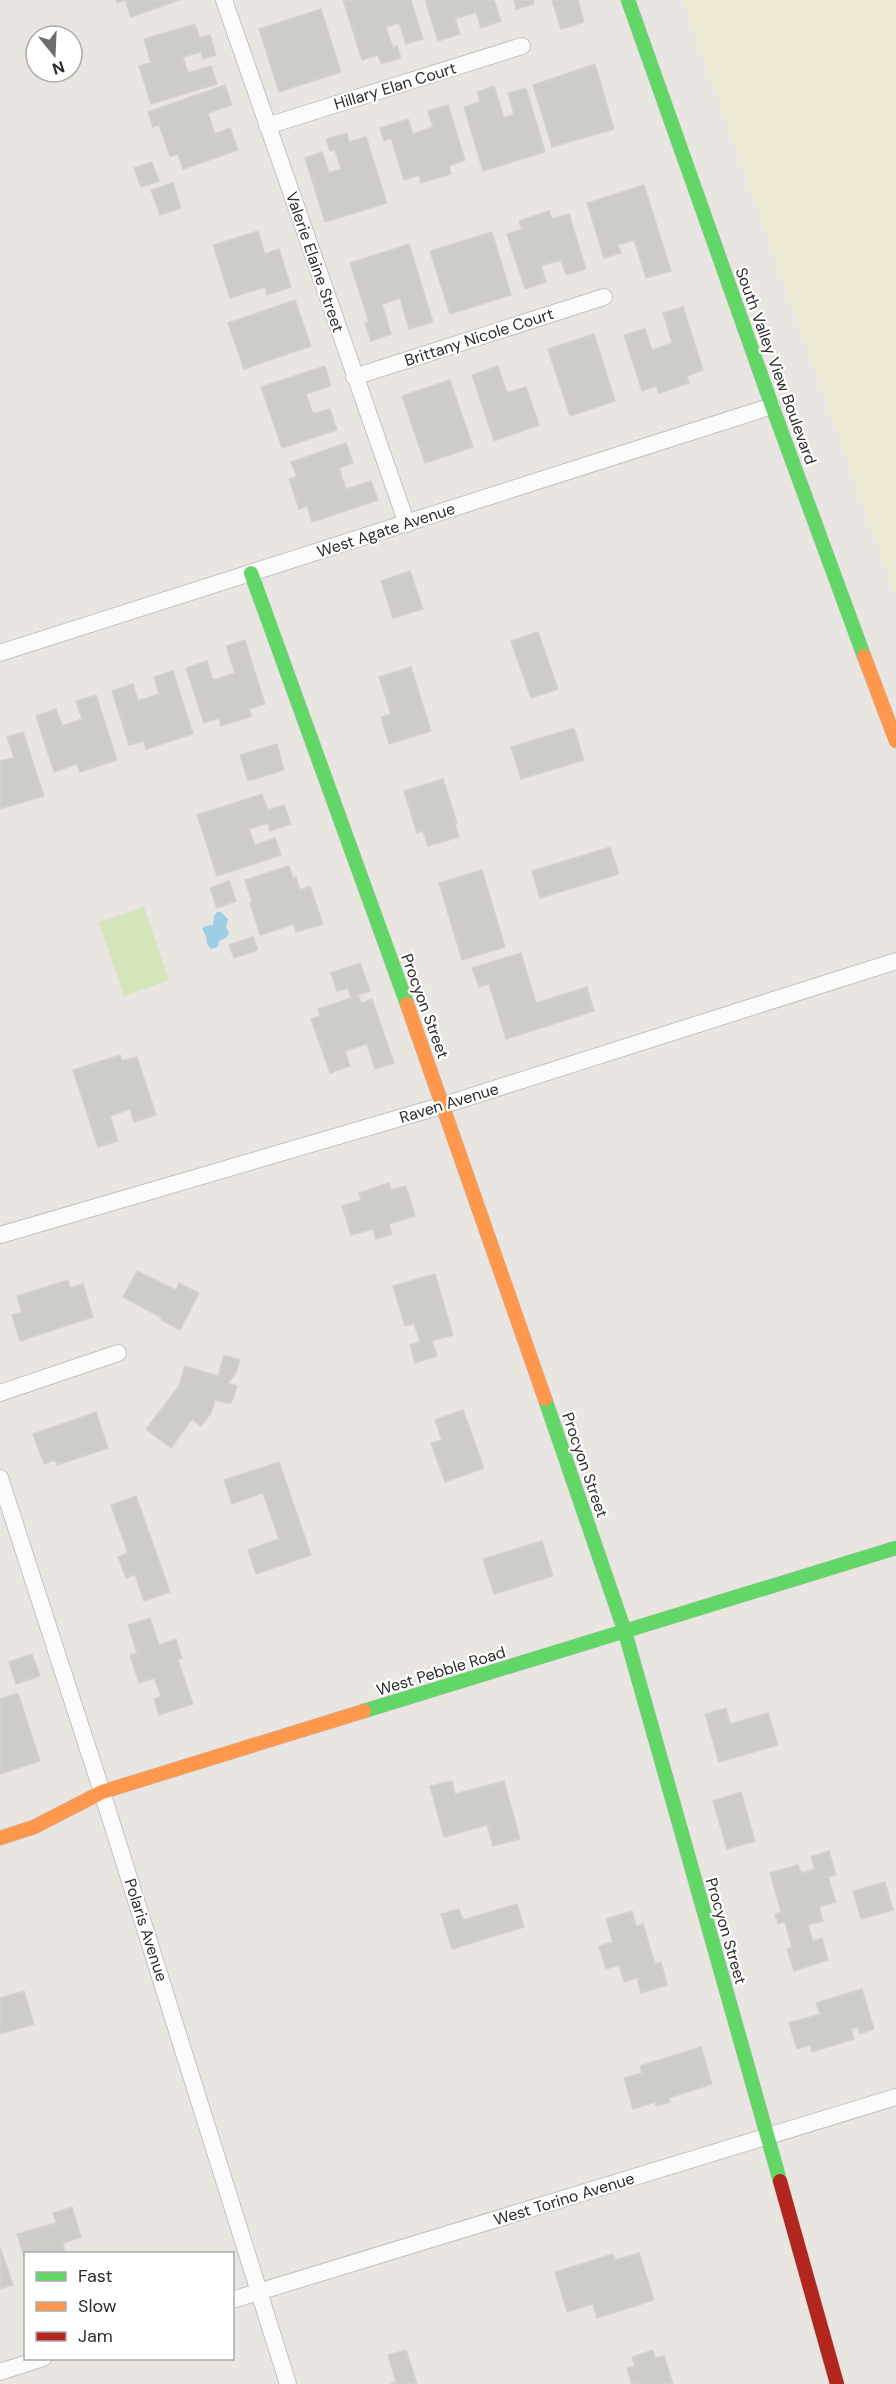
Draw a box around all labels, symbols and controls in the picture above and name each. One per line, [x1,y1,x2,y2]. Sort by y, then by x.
north arrow [24,24,84,84]
text: N [50,56,67,80]
street label: Hillary Elan Court [331,57,459,115]
street label: Valerie Elaine Street [281,189,349,335]
street label: South Valley View Boulevard [731,265,821,467]
street label: Brittany Nicole Court [402,303,556,371]
street label: West Agate Avenue [314,498,458,562]
street label: Procyon Street [396,951,454,1061]
street label: Raven Avenue [397,1078,501,1128]
street label: Procyon Street [557,1410,613,1520]
street label: West Pebble Road [374,1641,508,1701]
street label: Procyon Street [701,1875,751,1987]
street label: Polaris Avenue [119,1876,173,1984]
street label: West Torino Avenue [491,2168,637,2230]
legend [24,2252,234,2360]
text: Fast [78,2264,113,2288]
text: Slow [78,2294,117,2318]
text: Jam [78,2324,113,2348]

